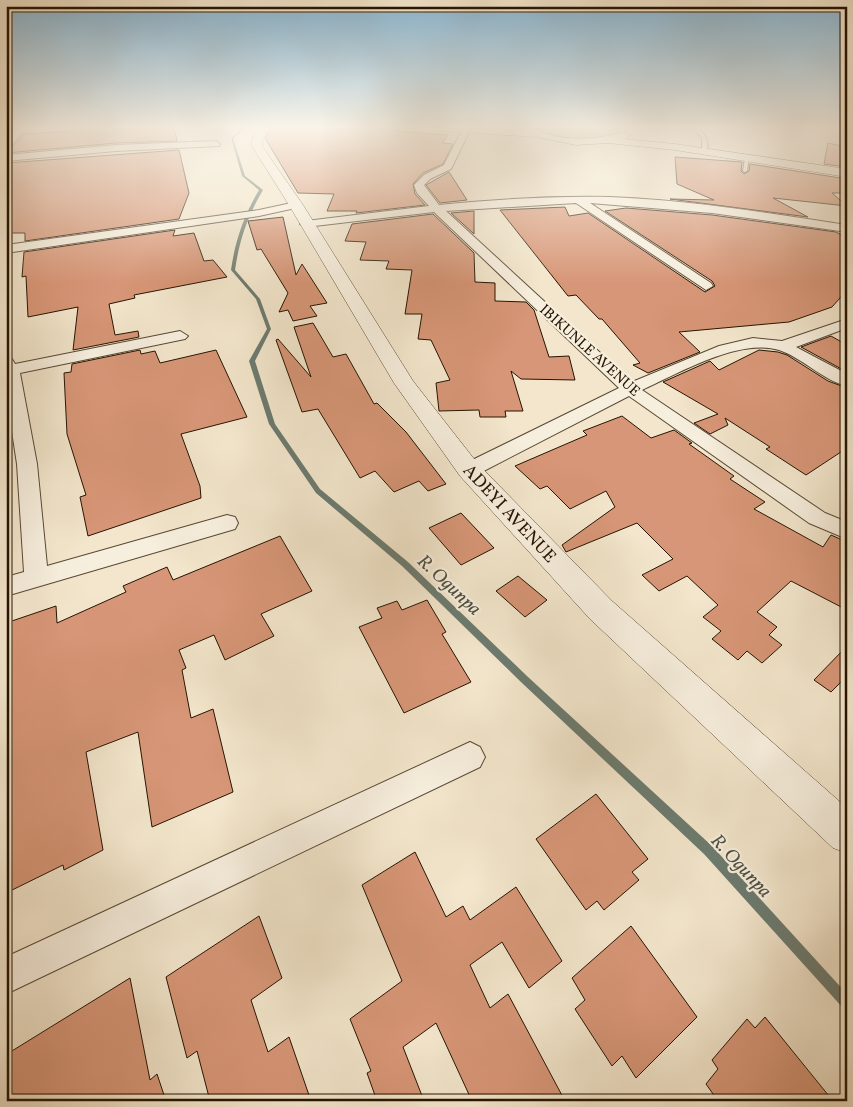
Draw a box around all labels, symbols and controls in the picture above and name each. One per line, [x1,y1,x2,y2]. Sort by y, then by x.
street label: IBIKUNLE AVENUE [534,300,644,402]
street label: ADEYI AVENUE [456,459,561,569]
water label: R. Ogunpa [411,549,486,622]
water label: R. Ogunpa [704,829,777,904]

